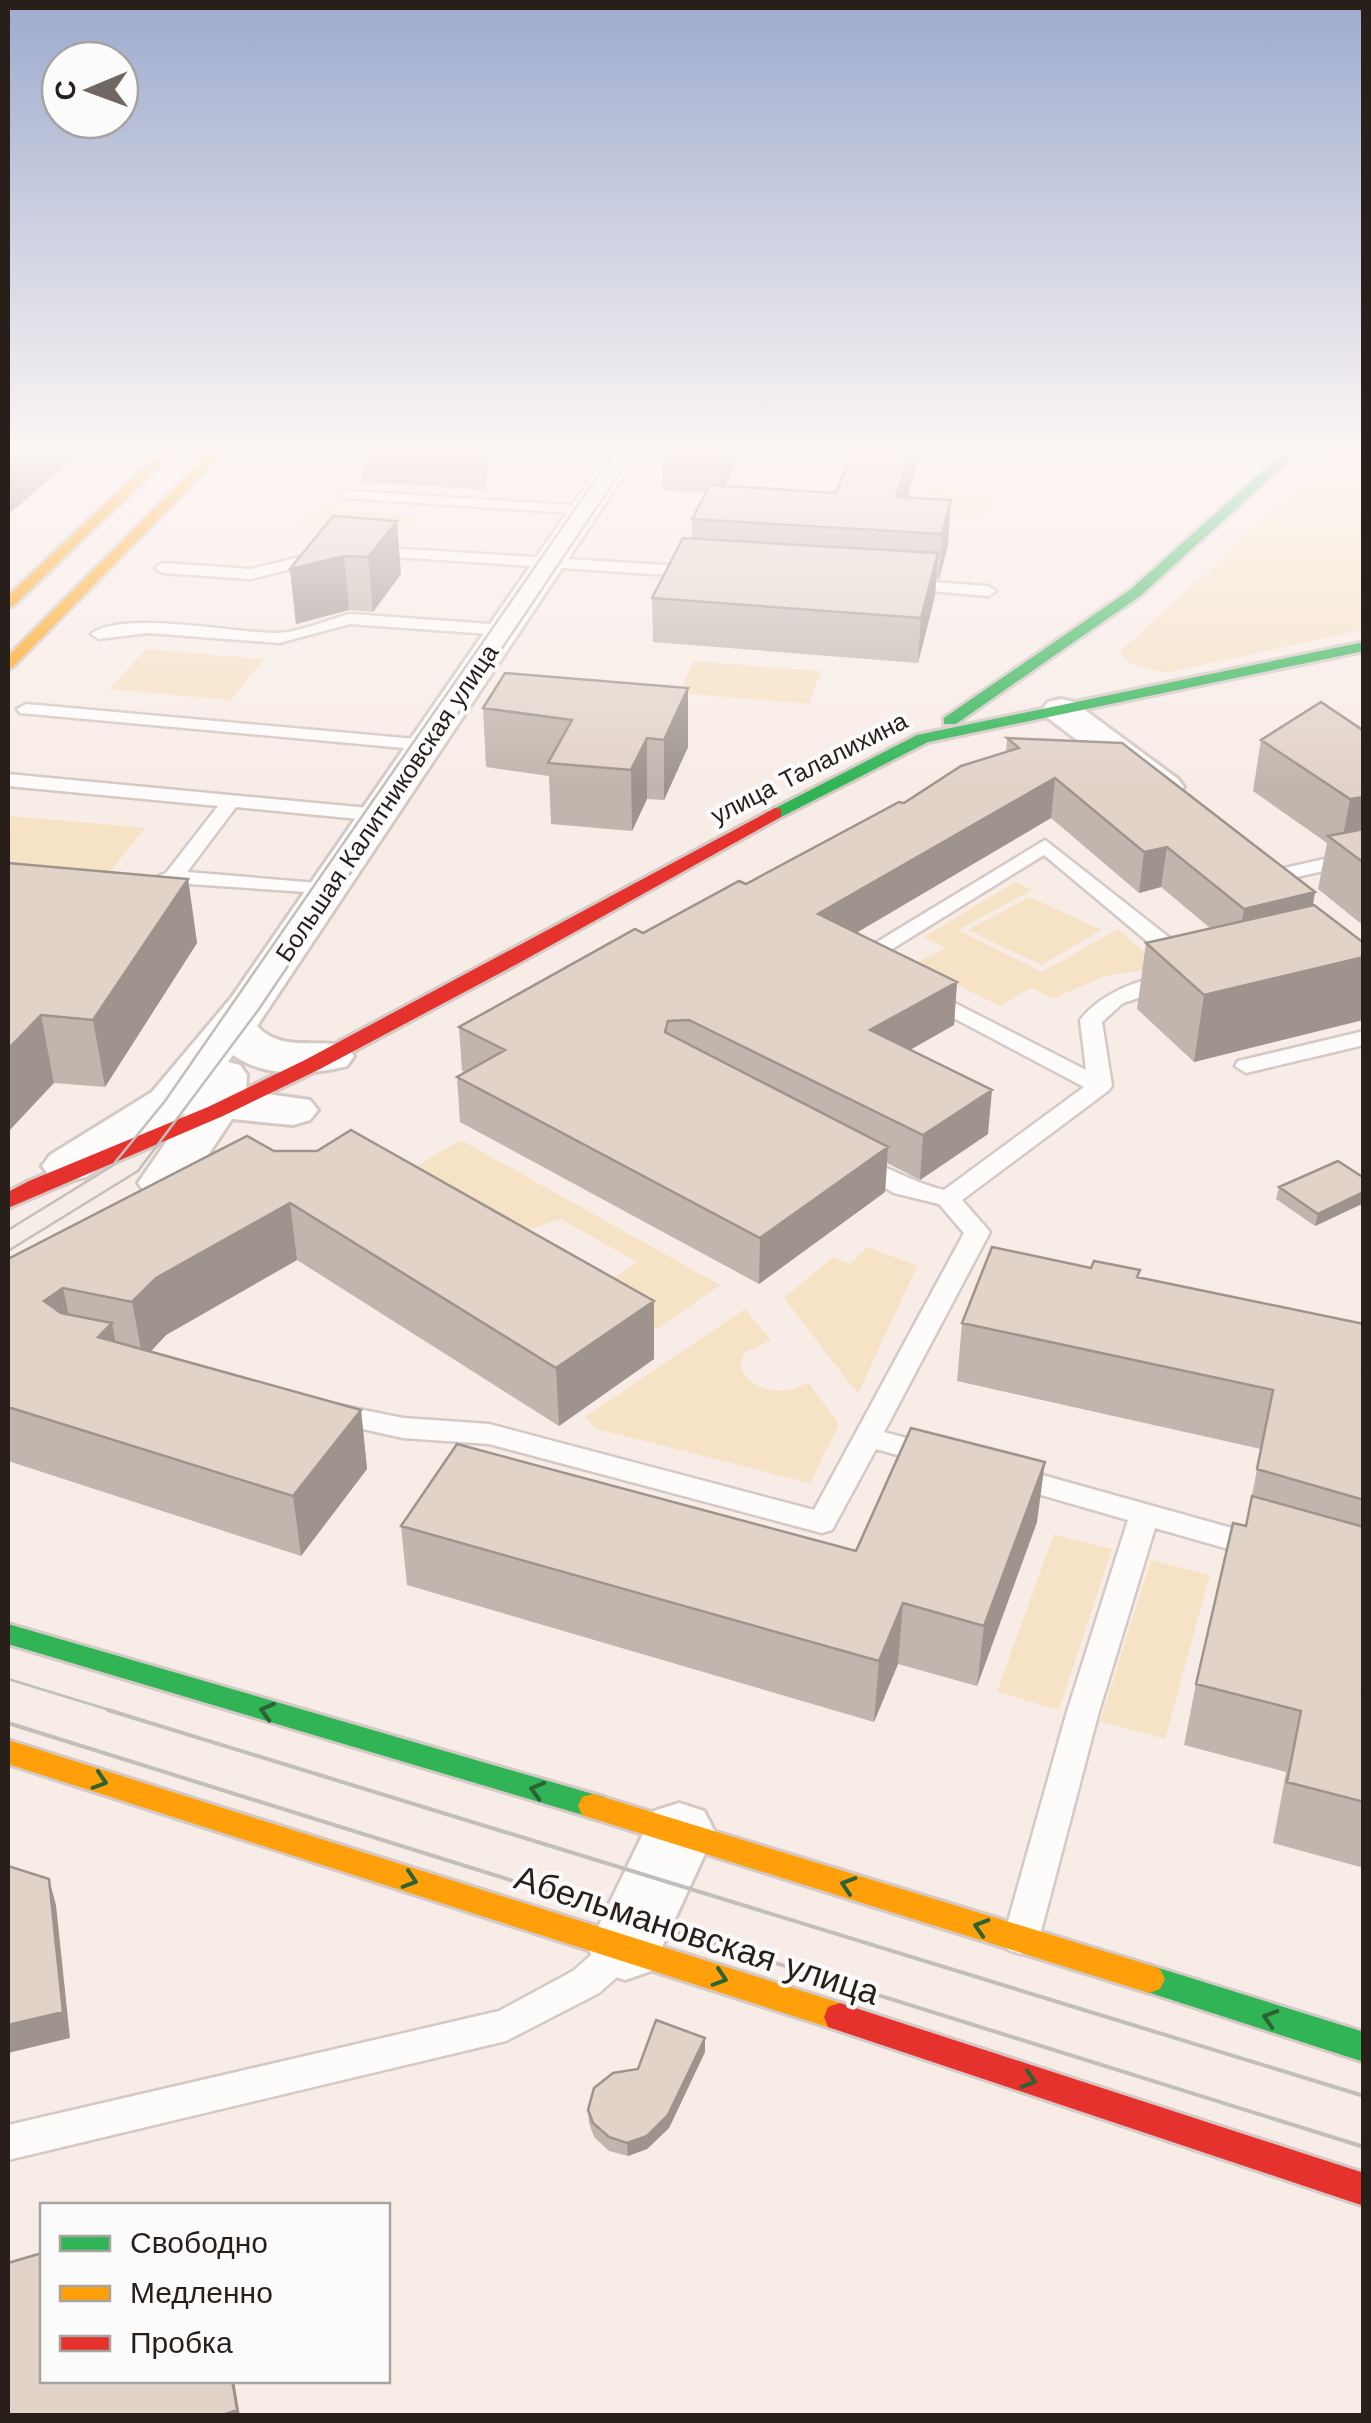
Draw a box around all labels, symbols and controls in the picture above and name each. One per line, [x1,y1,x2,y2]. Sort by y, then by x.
north arrow [40,40,140,140]
text: С [49,80,82,101]
street label: Большая Калитниковская улица [270,639,504,967]
street label: улица Талалихина [706,706,912,830]
one-way arrow [260,1702,277,1723]
one-way arrow [91,1770,108,1790]
one-way arrow [529,1781,546,1802]
street label: Абельмановская улица [510,1856,885,2014]
one-way arrow [401,1868,418,1888]
one-way arrow [840,1876,857,1896]
one-way arrow [973,1918,990,1939]
one-way arrow [711,1966,728,1986]
one-way arrow [1263,2009,1280,2030]
one-way arrow [1019,2068,1036,2088]
legend [40,2203,390,2383]
text: Свободно [130,2225,268,2260]
text: Медленно [130,2275,273,2310]
text: Пробка [130,2325,233,2360]

